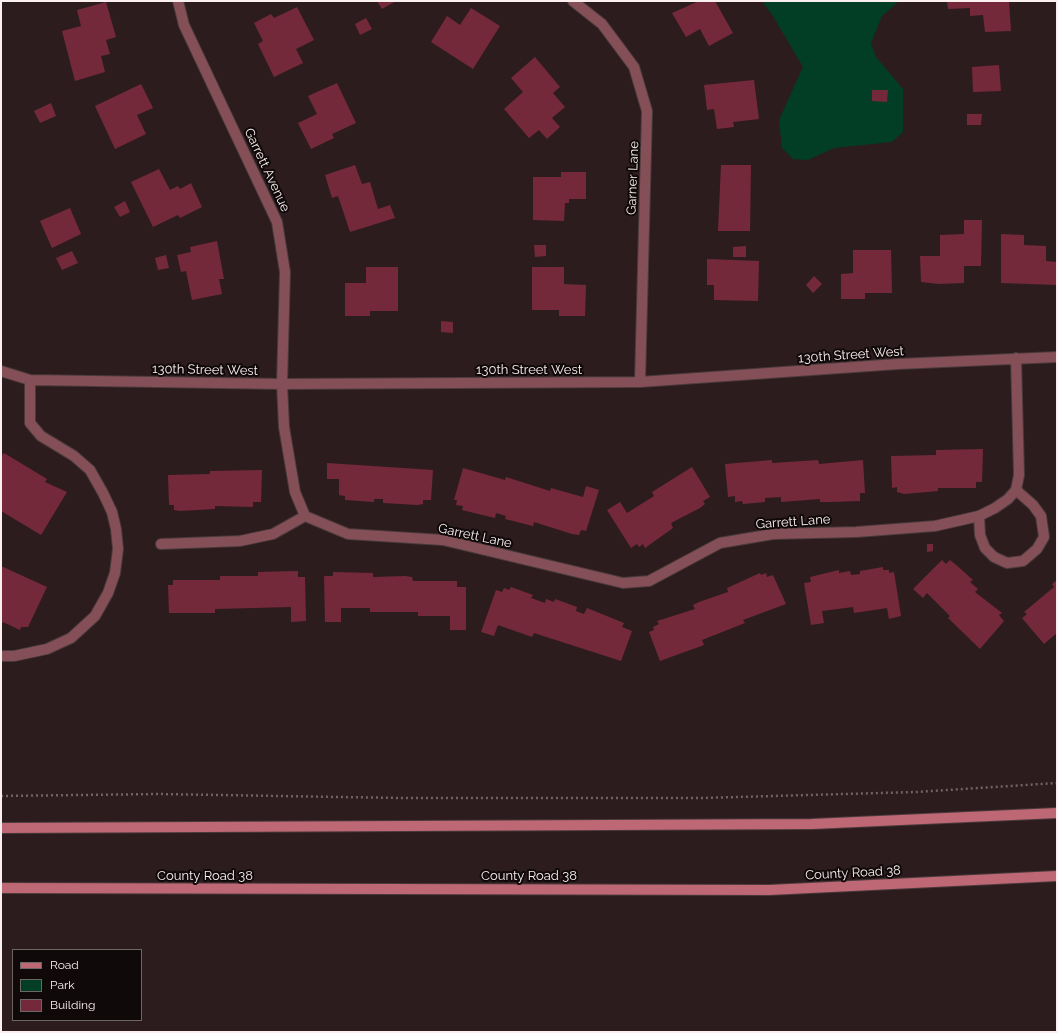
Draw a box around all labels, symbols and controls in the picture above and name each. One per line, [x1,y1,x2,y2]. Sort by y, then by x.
street label: Garrett Avenue [241,126,293,214]
street label: Garner Lane [624,141,642,215]
street label: 130th Street West [798,344,904,366]
street label: 130th Street West [152,361,258,379]
street label: 130th Street West [476,362,582,378]
street label: Garrett Lane [755,512,831,532]
street label: Garrett Lane [437,521,513,551]
street label: County Road 38 [805,863,901,883]
street label: County Road 38 [157,868,253,884]
street label: County Road 38 [481,868,577,884]
legend [12,949,142,1021]
text: Road [50,958,79,972]
text: Park [50,978,75,992]
text: Building [50,998,96,1012]

